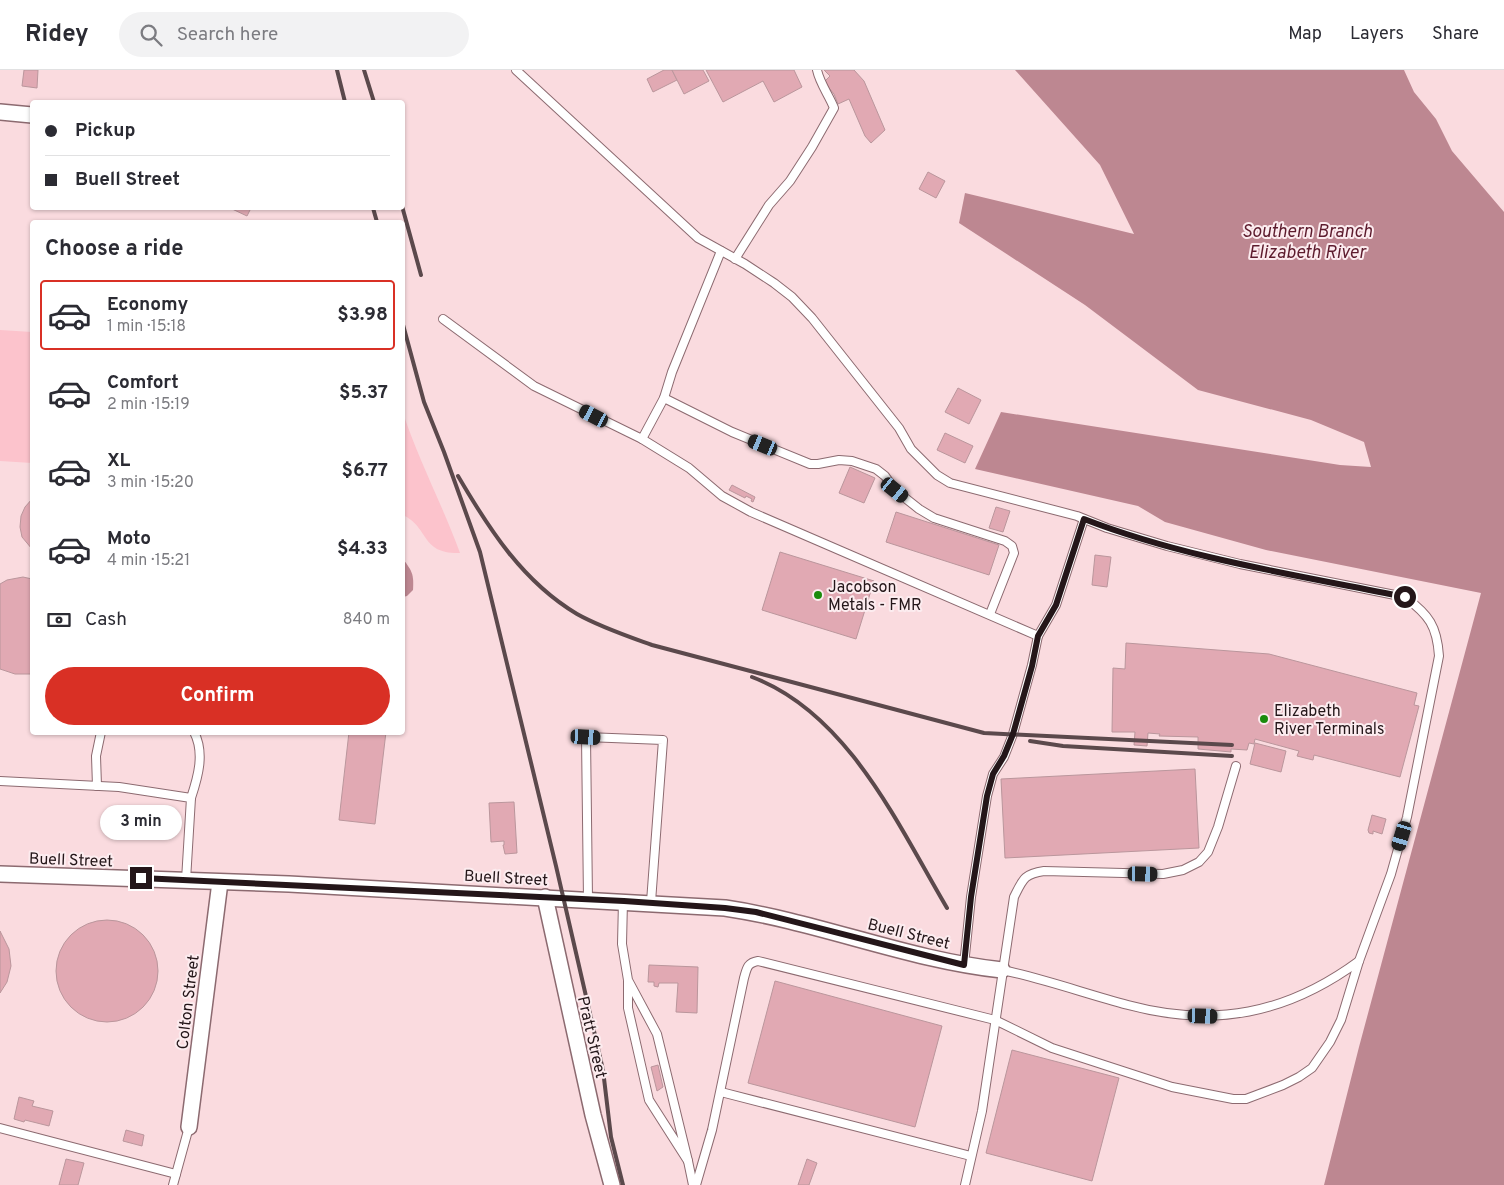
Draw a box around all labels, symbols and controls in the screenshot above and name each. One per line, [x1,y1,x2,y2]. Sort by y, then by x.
search box [119,12,469,57]
text: Ridey [25,20,89,50]
icon: search [137,21,165,49]
text: Search here [177,23,278,47]
text: Map [1288,23,1322,46]
text: Layers [1350,23,1404,46]
text: Share [1432,23,1479,46]
text: Pickup [75,119,135,143]
text: Buell Street [75,168,180,192]
water label: Southern Branch Elizabeth River [1242,221,1373,265]
text: Choose a ride [45,236,183,263]
icon: car [47,293,92,338]
text: Economy [107,293,188,317]
text: $3.98 [337,303,388,327]
text: 1 min · 15:18 [107,317,186,337]
icon: car [47,371,92,416]
text: Comfort [107,371,179,395]
text: $5.37 [339,381,388,405]
text: 2 min · 15:19 [107,395,190,415]
car [577,403,610,429]
car [746,432,779,458]
icon: car [47,449,92,494]
text: XL [107,449,130,473]
text: $6.77 [342,459,388,483]
text: 3 min · 15:20 [107,473,194,493]
car [878,475,911,505]
icon: car [47,527,92,572]
text: Moto [107,527,151,551]
text: $4.33 [337,537,388,561]
text: 4 min · 15:21 [107,551,190,571]
place label: Jacobson Metals - FMR [828,578,922,616]
route start [1394,586,1416,608]
marker: Jacobson Metals - FMR [812,589,824,601]
icon: cash [45,606,73,634]
text: Cash [85,608,127,632]
text: 840 m [343,610,390,630]
button: Confirm [45,667,390,725]
place label: Elizabeth River Terminals [1274,702,1385,740]
marker: Elizabeth River Terminals [1258,713,1270,725]
car [570,729,601,745]
callout: 3 min [100,806,182,840]
text: 3 min [120,812,162,832]
car [1390,819,1413,853]
street label: Buell Street [28,850,113,872]
car [1127,866,1158,882]
route end [130,867,152,889]
street label: Buell Street [463,867,548,891]
street label: Buell Street [865,915,952,955]
street label: Colton Street [173,954,205,1051]
street label: Pratt Street [572,994,610,1081]
car [1187,1008,1218,1024]

